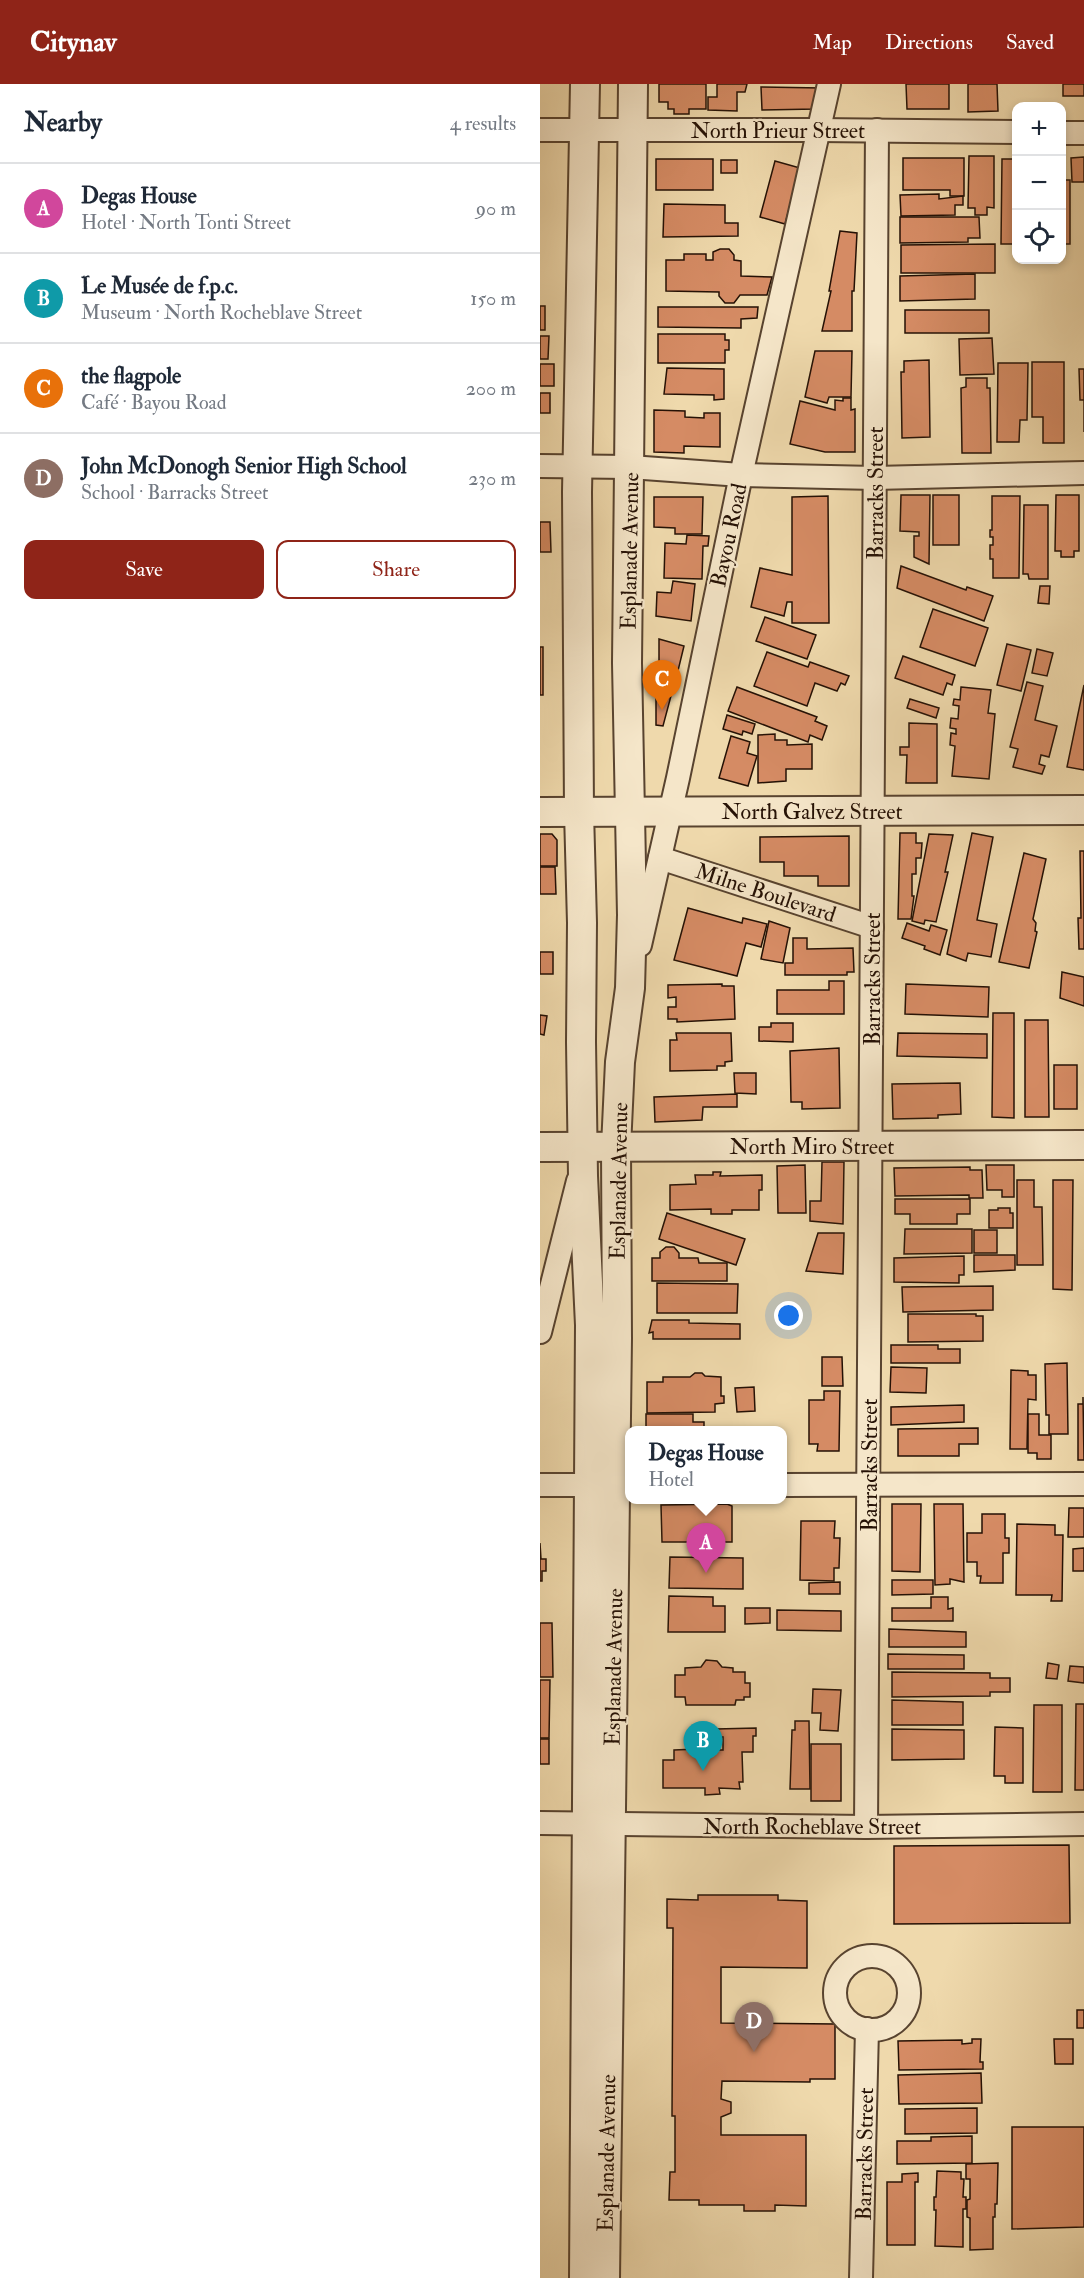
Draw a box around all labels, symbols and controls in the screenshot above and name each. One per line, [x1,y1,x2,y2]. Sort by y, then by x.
text: Citynav [30,25,117,60]
text: Map [812,29,852,56]
text: Directions [885,29,973,56]
text: Saved [1006,29,1054,56]
map controls [1012,102,1066,264]
button: + [1012,102,1066,156]
text: Nearby [24,107,102,139]
text: 4 results [450,111,516,136]
street label: North Prieur Street [691,117,865,145]
button: − [1012,156,1066,210]
text: Degas House [81,182,197,210]
text: A [37,196,50,221]
text: 90 m [476,196,516,221]
text: Hotel · North Tonti Street [81,210,291,235]
button: locate [1012,210,1066,264]
text: Le Musée de f.p.c. [81,272,238,300]
text: B [37,286,50,311]
text: 150 m [470,286,516,311]
text: Museum · North Rocheblave Street [81,300,362,325]
text: the flagpole [81,362,181,390]
text: C [36,376,51,401]
text: 200 m [466,376,516,401]
text: Café · Bayou Road [81,390,227,415]
street label: Barracks Street [862,426,890,560]
text: John McDonogh Senior High School [81,452,407,480]
text: D [35,466,52,491]
text: 230 m [468,466,516,491]
street label: Esplanade Avenue [615,472,646,630]
text: School · Barracks Street [81,480,269,505]
street label: Bayou Road [704,481,754,590]
button: Save [24,540,264,599]
button: Share [276,540,516,599]
pin: C [642,660,682,710]
street label: North Galvez Street [721,798,903,826]
street label: Milne Boulevard [692,857,840,929]
street label: Barracks Street [859,912,887,1046]
street label: Esplanade Avenue [604,1102,635,1260]
street label: North Miro Street [730,1133,894,1161]
your location [774,1301,803,1330]
street label: Barracks Street [856,1398,884,1532]
popup [625,1426,787,1504]
text: Degas House [648,1439,764,1467]
text: Hotel [648,1467,694,1492]
pin: A [686,1524,726,1573]
street label: Esplanade Avenue [599,1588,630,1746]
pin: B [684,1722,722,1771]
street label: North Rocheblave Street [703,1813,921,1841]
pin: D [734,2002,774,2052]
street label: Esplanade Avenue [592,2074,623,2232]
street label: Barracks Street [850,2087,880,2221]

